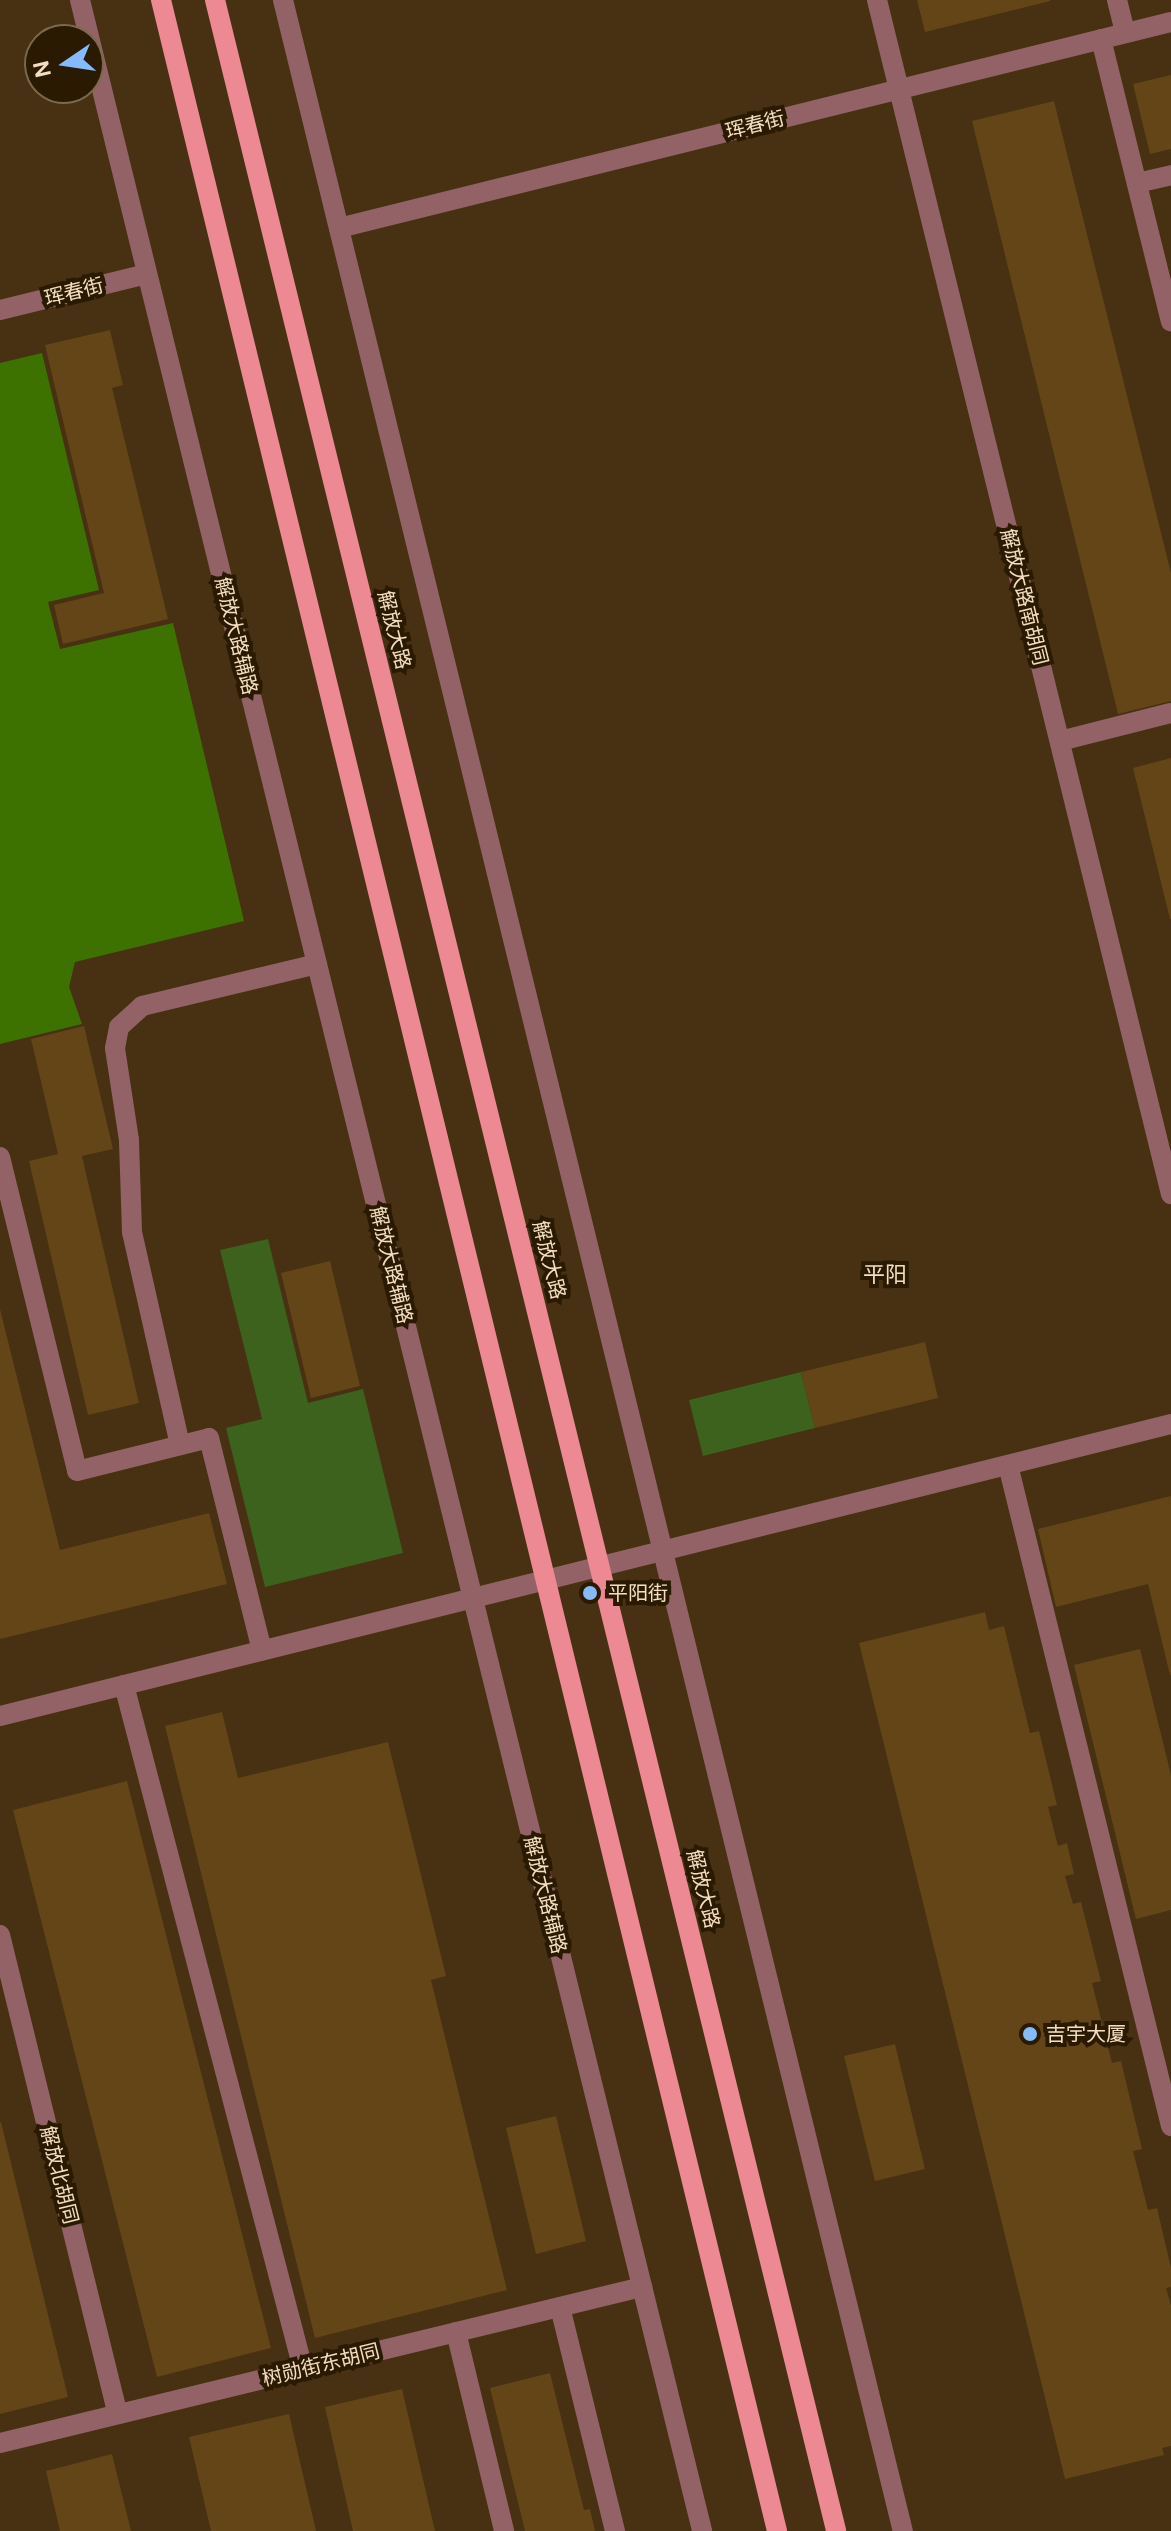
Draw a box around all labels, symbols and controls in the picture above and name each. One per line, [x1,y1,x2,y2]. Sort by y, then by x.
north arrow [24,24,104,104]
text: N [26,58,58,80]
street label: 珲春街 [723,106,787,144]
street label: 珲春街 [42,273,106,311]
street label: 解放大路南胡同 [995,526,1053,668]
street label: 解放大路辅路 [210,575,262,697]
street label: 解放大路 [373,588,415,672]
street label: 解放大路辅路 [365,1204,417,1326]
street label: 解放大路 [528,1218,570,1302]
district label: 平阳 [863,1262,907,1288]
place label: 平阳街 [608,1581,668,1605]
marker: 平阳街 [579,1582,601,1604]
street label: 解放大路辅路 [519,1834,571,1956]
street label: 解放大路 [682,1847,724,1931]
place label: 吉宇大厦 [1046,2022,1126,2046]
marker: 吉宇大厦 [1021,2025,1039,2043]
street label: 解放北胡同 [35,2124,83,2226]
street label: 树勋街东胡同 [260,2339,382,2391]

